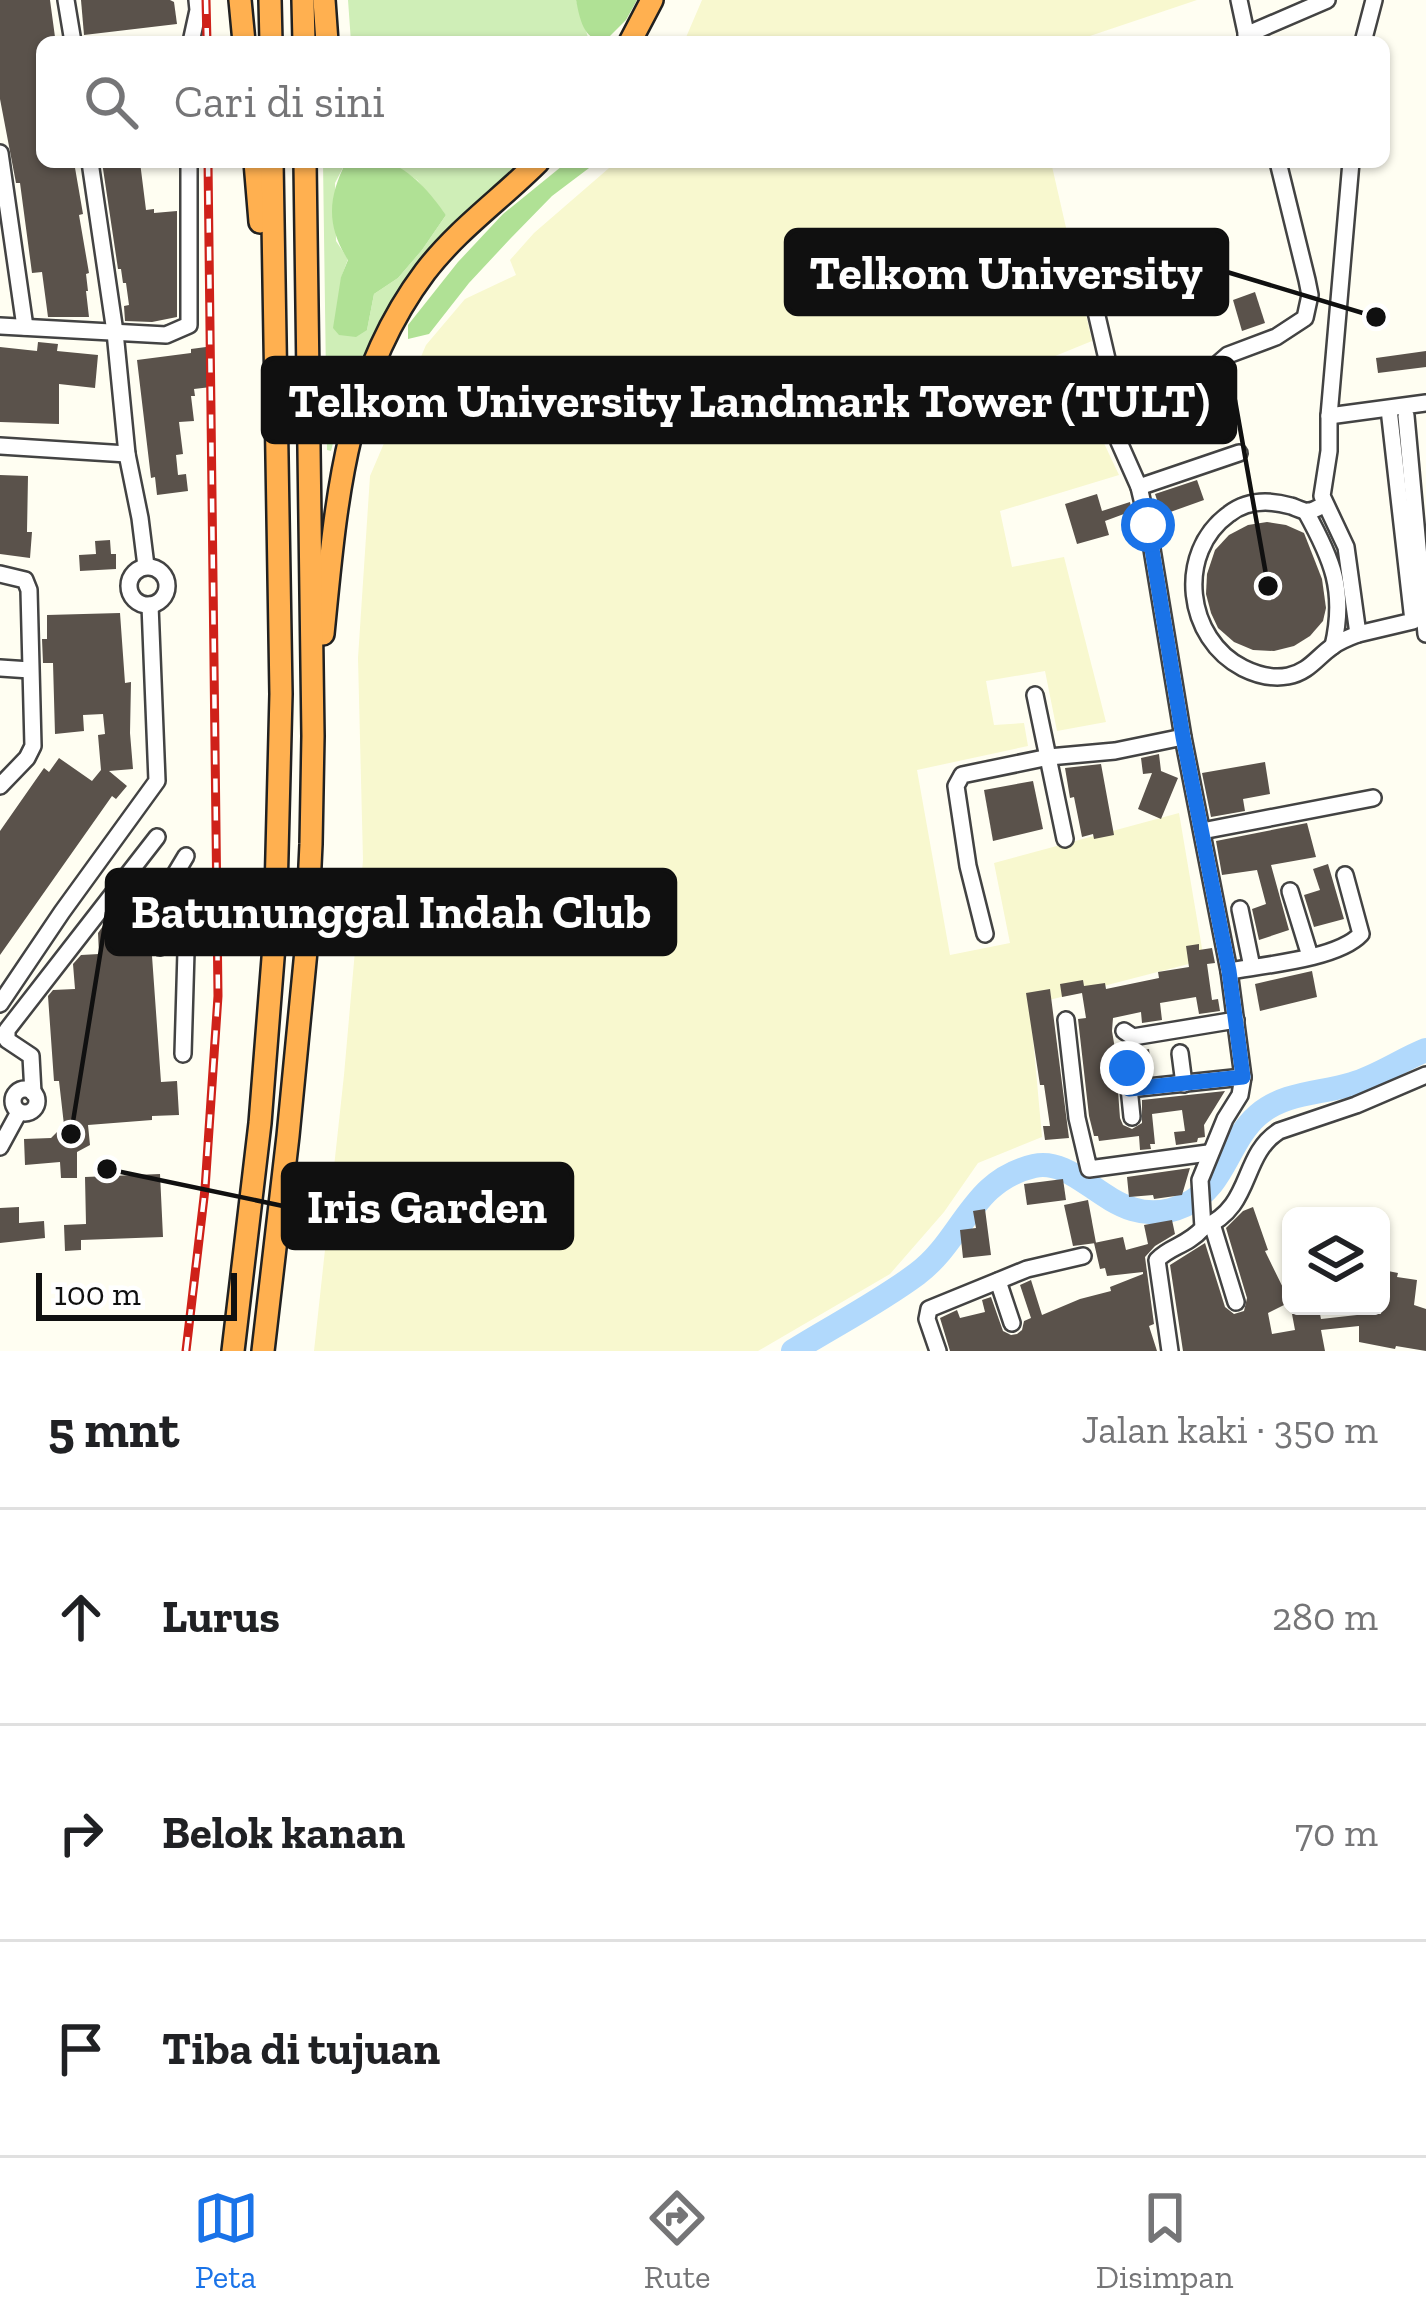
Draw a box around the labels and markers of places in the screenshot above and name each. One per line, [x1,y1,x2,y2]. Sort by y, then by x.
callout: Telkom University [786,230,1227,314]
callout: Telkom University Landmark Tower (TULT) [263,358,1235,442]
callout: Batununggal Indah Club [107,870,675,954]
callout: Iris Garden [283,1164,572,1248]

